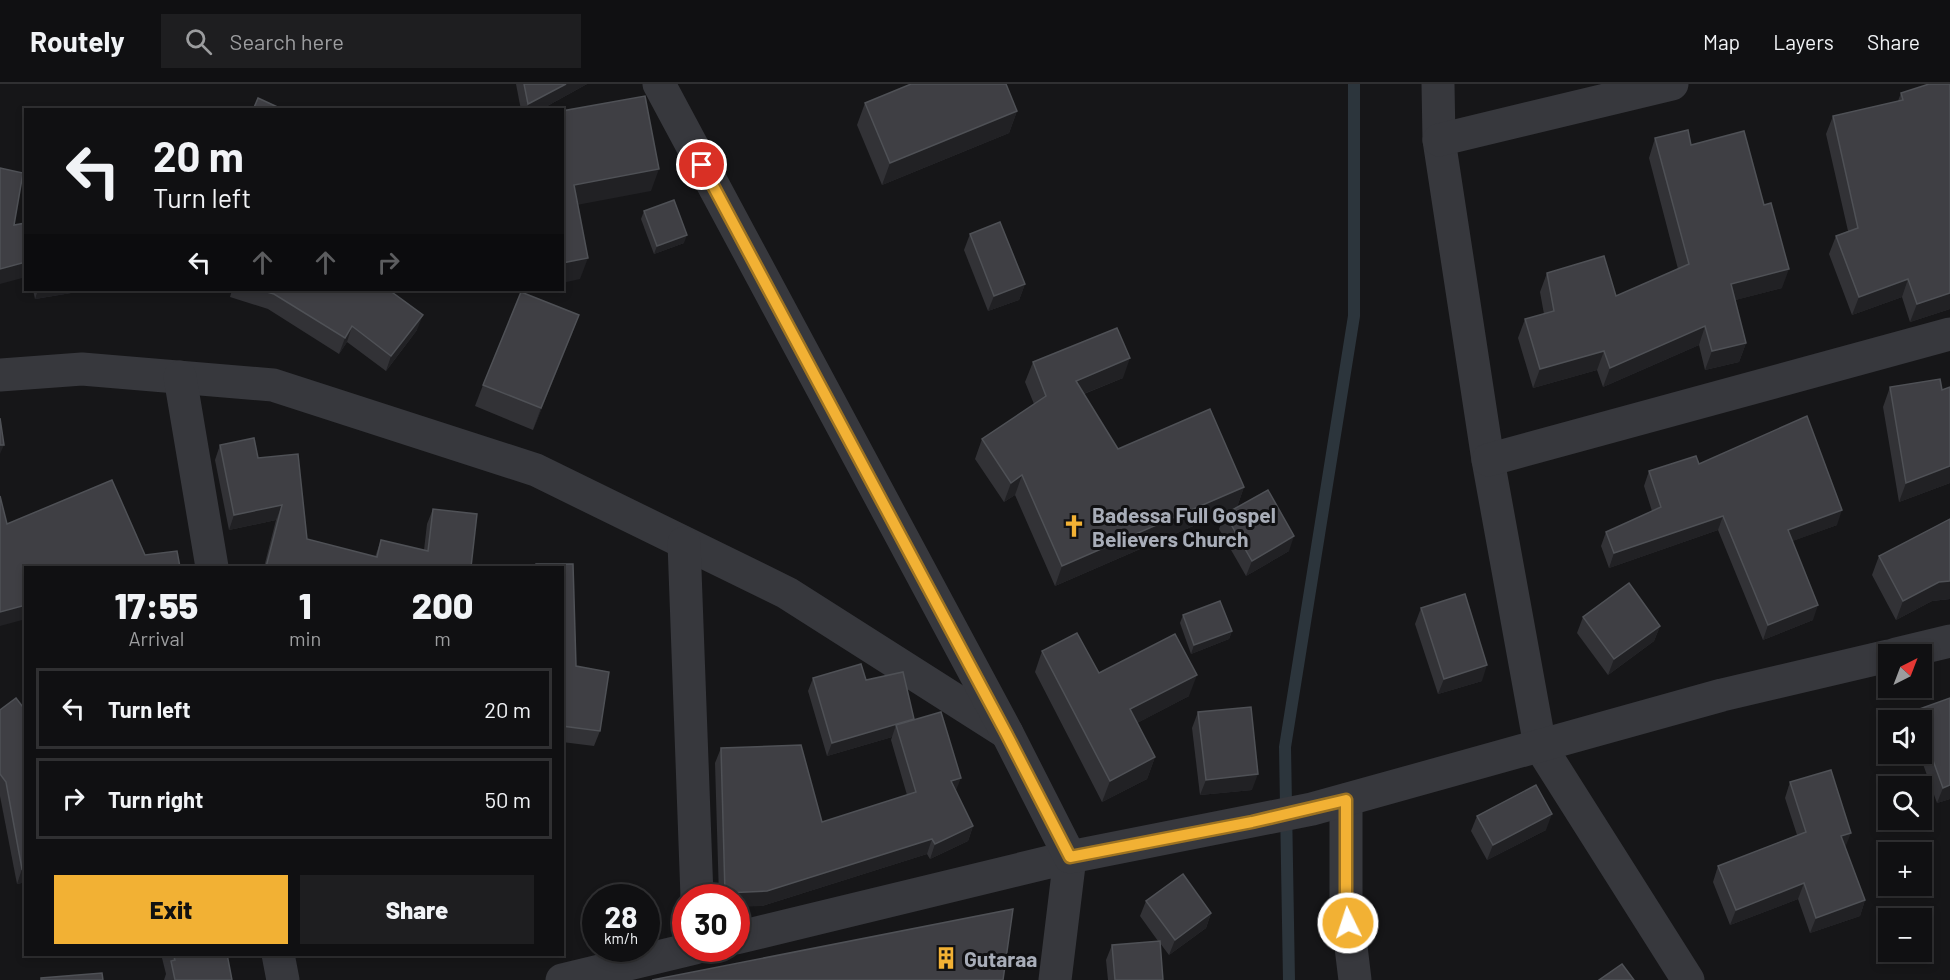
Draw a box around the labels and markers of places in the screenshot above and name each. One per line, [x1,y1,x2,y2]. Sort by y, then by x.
pin [676,139,727,190]
place label: Badessa Full Gospel Believers Church [1092,502,1276,551]
church icon: Badessa Full Gospel Believers Church [1061,513,1087,539]
building icon: Gutaraa [933,945,959,971]
place label: Gutaraa [964,946,1037,971]

